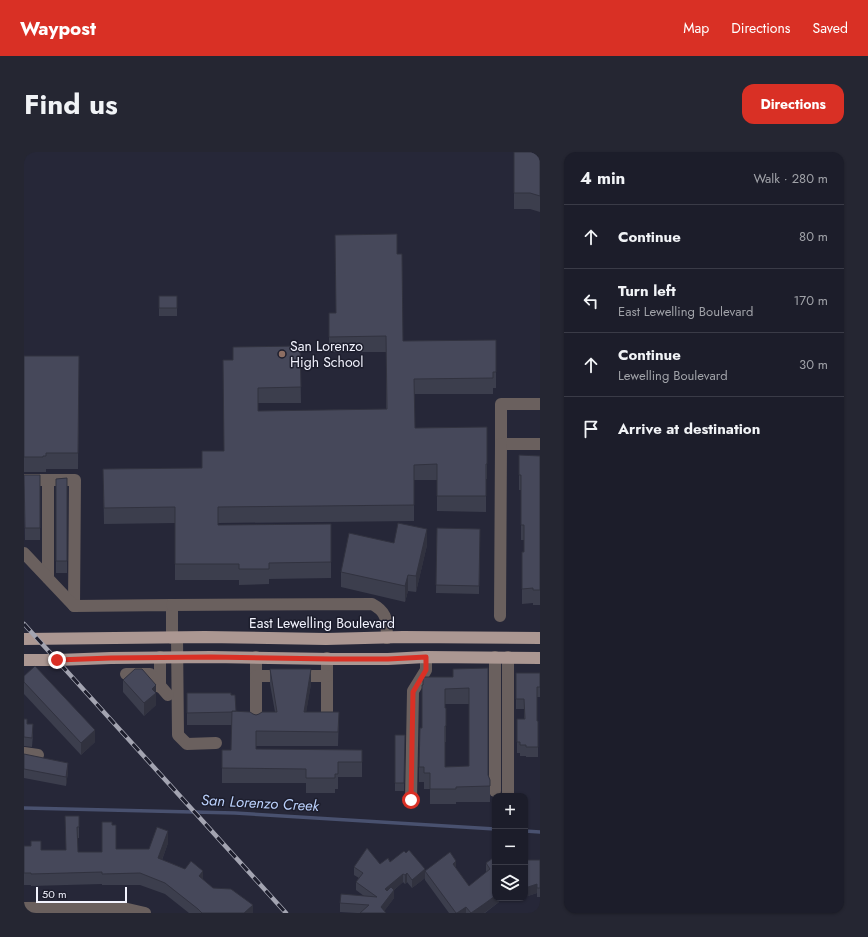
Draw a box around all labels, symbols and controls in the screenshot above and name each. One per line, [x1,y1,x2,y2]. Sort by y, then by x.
text: Waypost [20,15,96,42]
text: Map [683,18,709,38]
text: Directions [731,18,791,38]
text: Saved [813,18,848,38]
text: Find us [24,84,118,125]
button: Directions [742,84,844,124]
text: 4 min [580,166,625,190]
text: Walk · 280 m [753,169,828,188]
icon: ahead [580,226,602,248]
text: Continue [618,226,681,248]
text: 80 m [799,227,828,246]
text: Turn left [618,280,676,302]
icon: left [580,290,602,312]
text: 170 m [793,291,828,310]
text: East Lewelling Boulevard [618,302,753,321]
place label: San Lorenzo High School [290,336,363,372]
text: Continue [618,344,681,366]
marker: San Lorenzo High School [277,349,287,359]
icon: ahead [580,354,602,376]
text: 30 m [799,355,828,374]
text: Lewelling Boulevard [618,366,728,385]
icon: arrive [580,418,602,440]
text: Arrive at destination [618,418,760,440]
street label: East Lewelling Boulevard [249,613,395,633]
route end [48,651,66,669]
water label: San Lorenzo Creek [201,789,320,817]
route start [402,791,420,809]
map controls [492,793,528,901]
button: + [492,793,528,829]
button: − [492,829,528,865]
button: layers [492,865,528,901]
scale bar [36,885,127,904]
text: 50 m [42,886,67,902]

